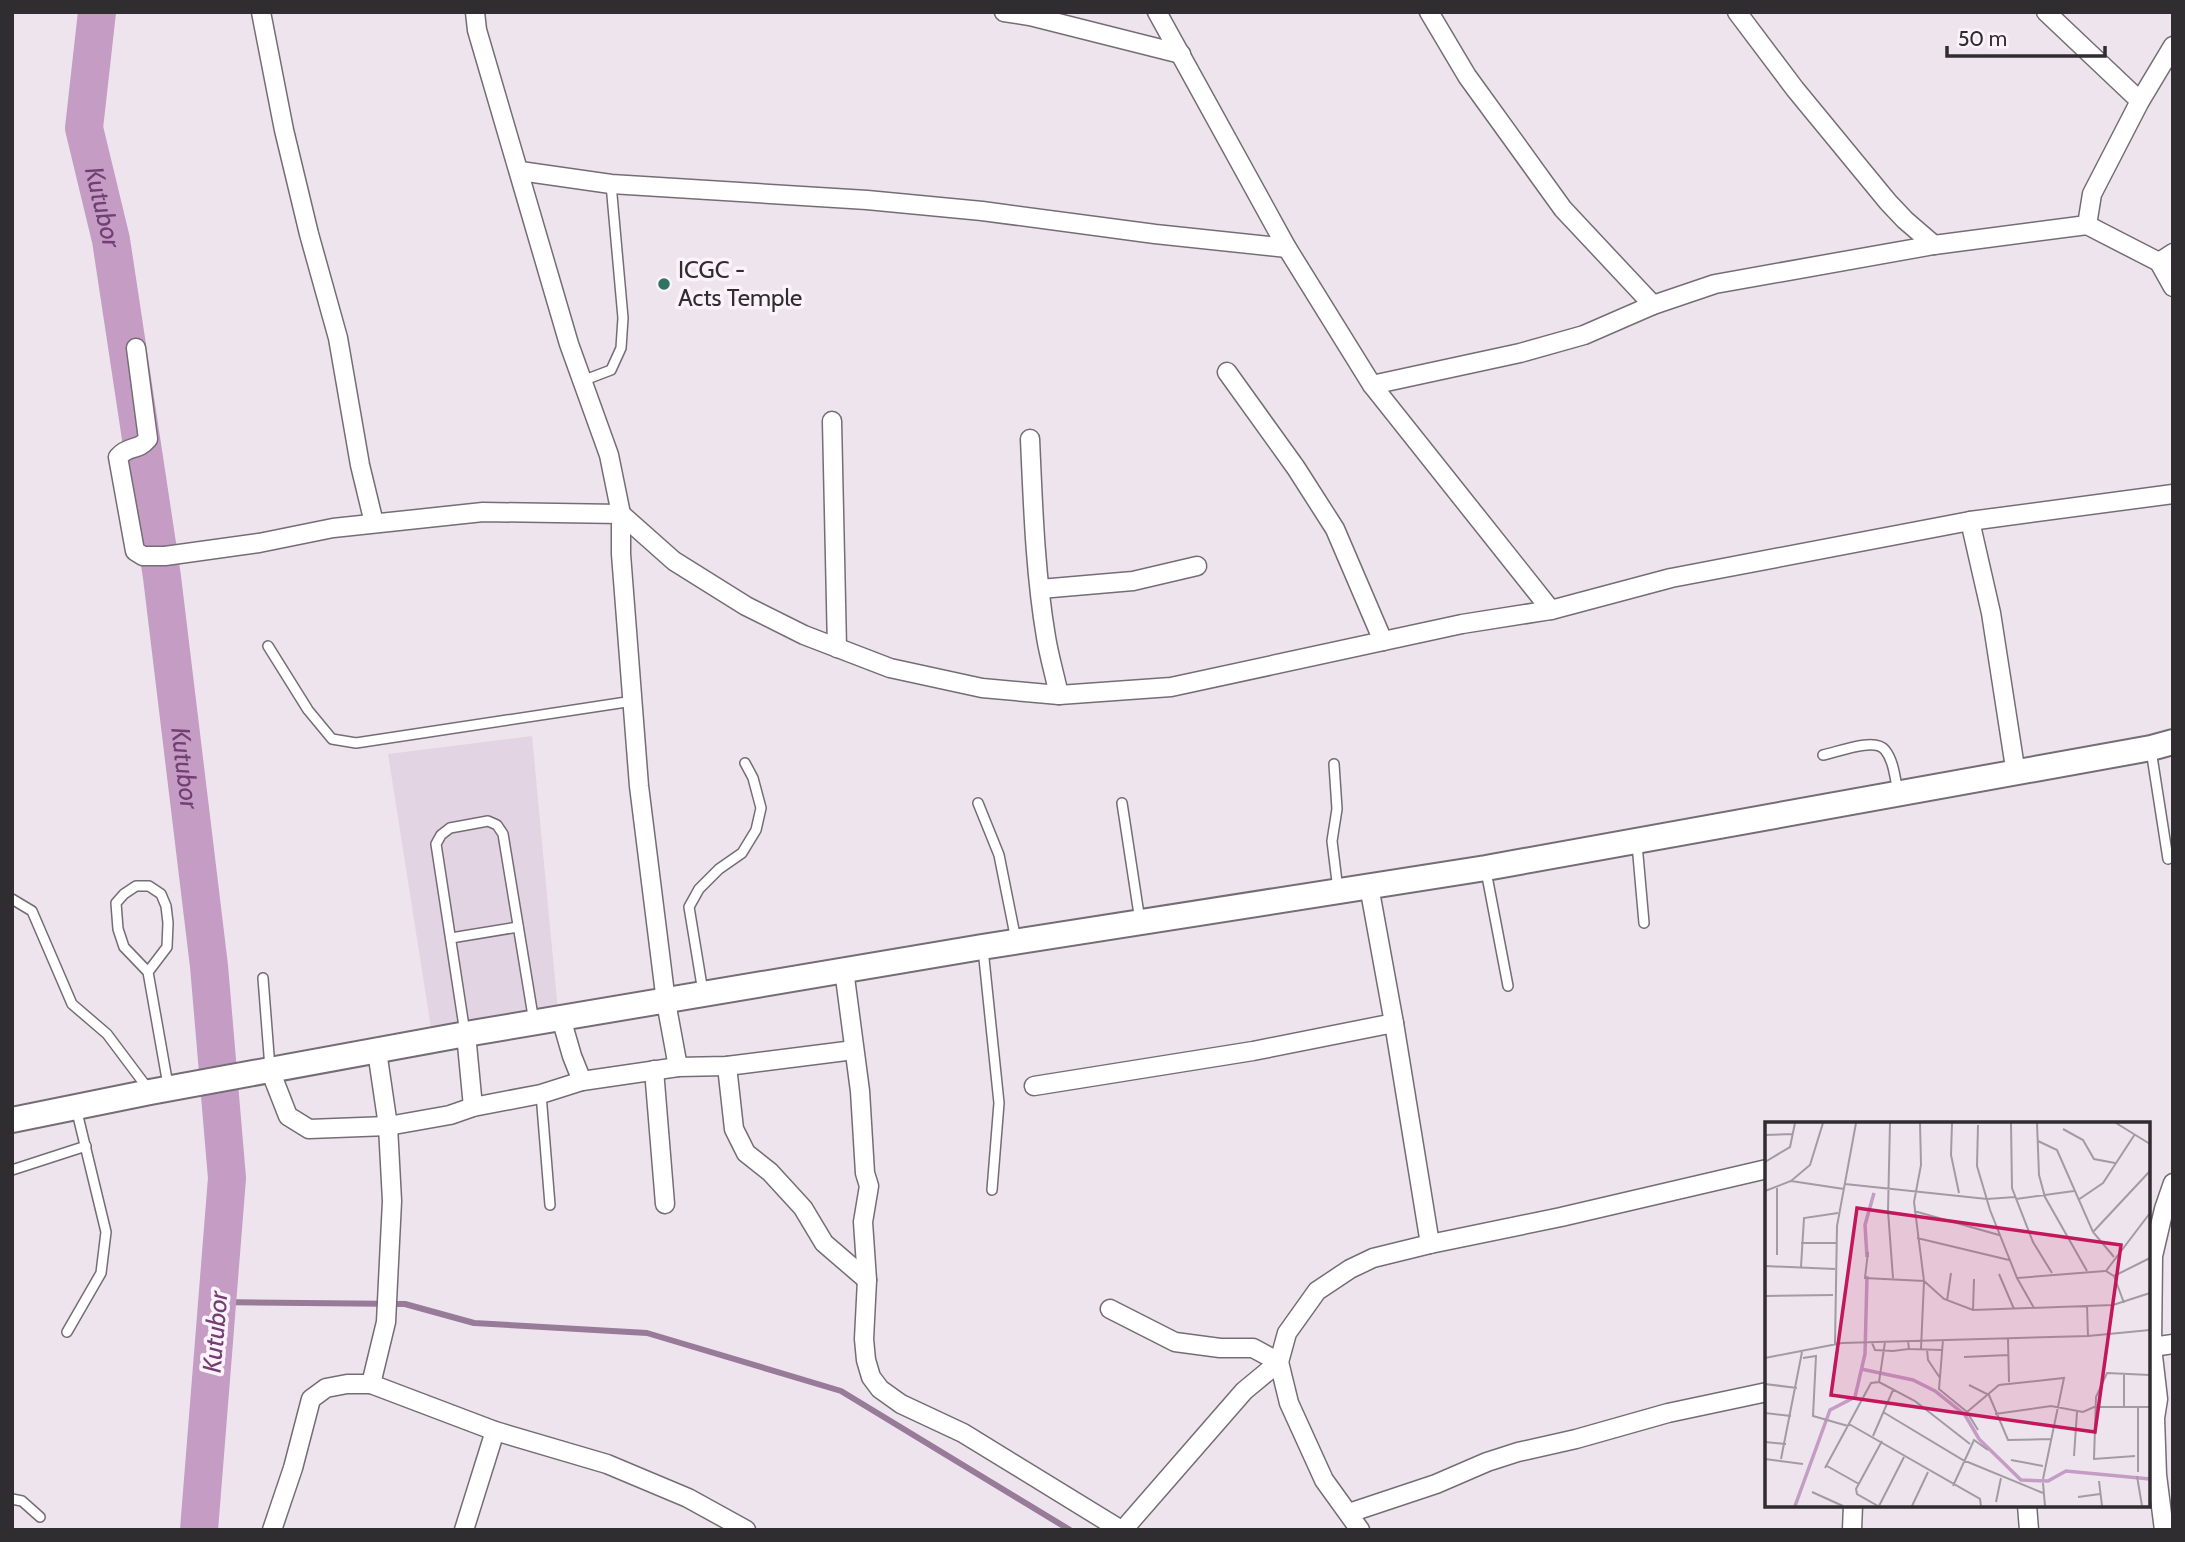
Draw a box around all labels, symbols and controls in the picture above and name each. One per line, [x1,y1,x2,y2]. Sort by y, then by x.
scale bar [1947,14,2104,58]
text: 50 m [1958,26,2007,51]
water label: Kutubor [78,163,128,250]
place label: ICGC - Acts Temple [678,255,802,312]
marker: ICGC - Acts Temple [656,276,672,292]
water label: Kutubor [164,725,206,811]
inset map [1765,1122,2150,1507]
water label: Kutubor [195,1289,235,1374]

